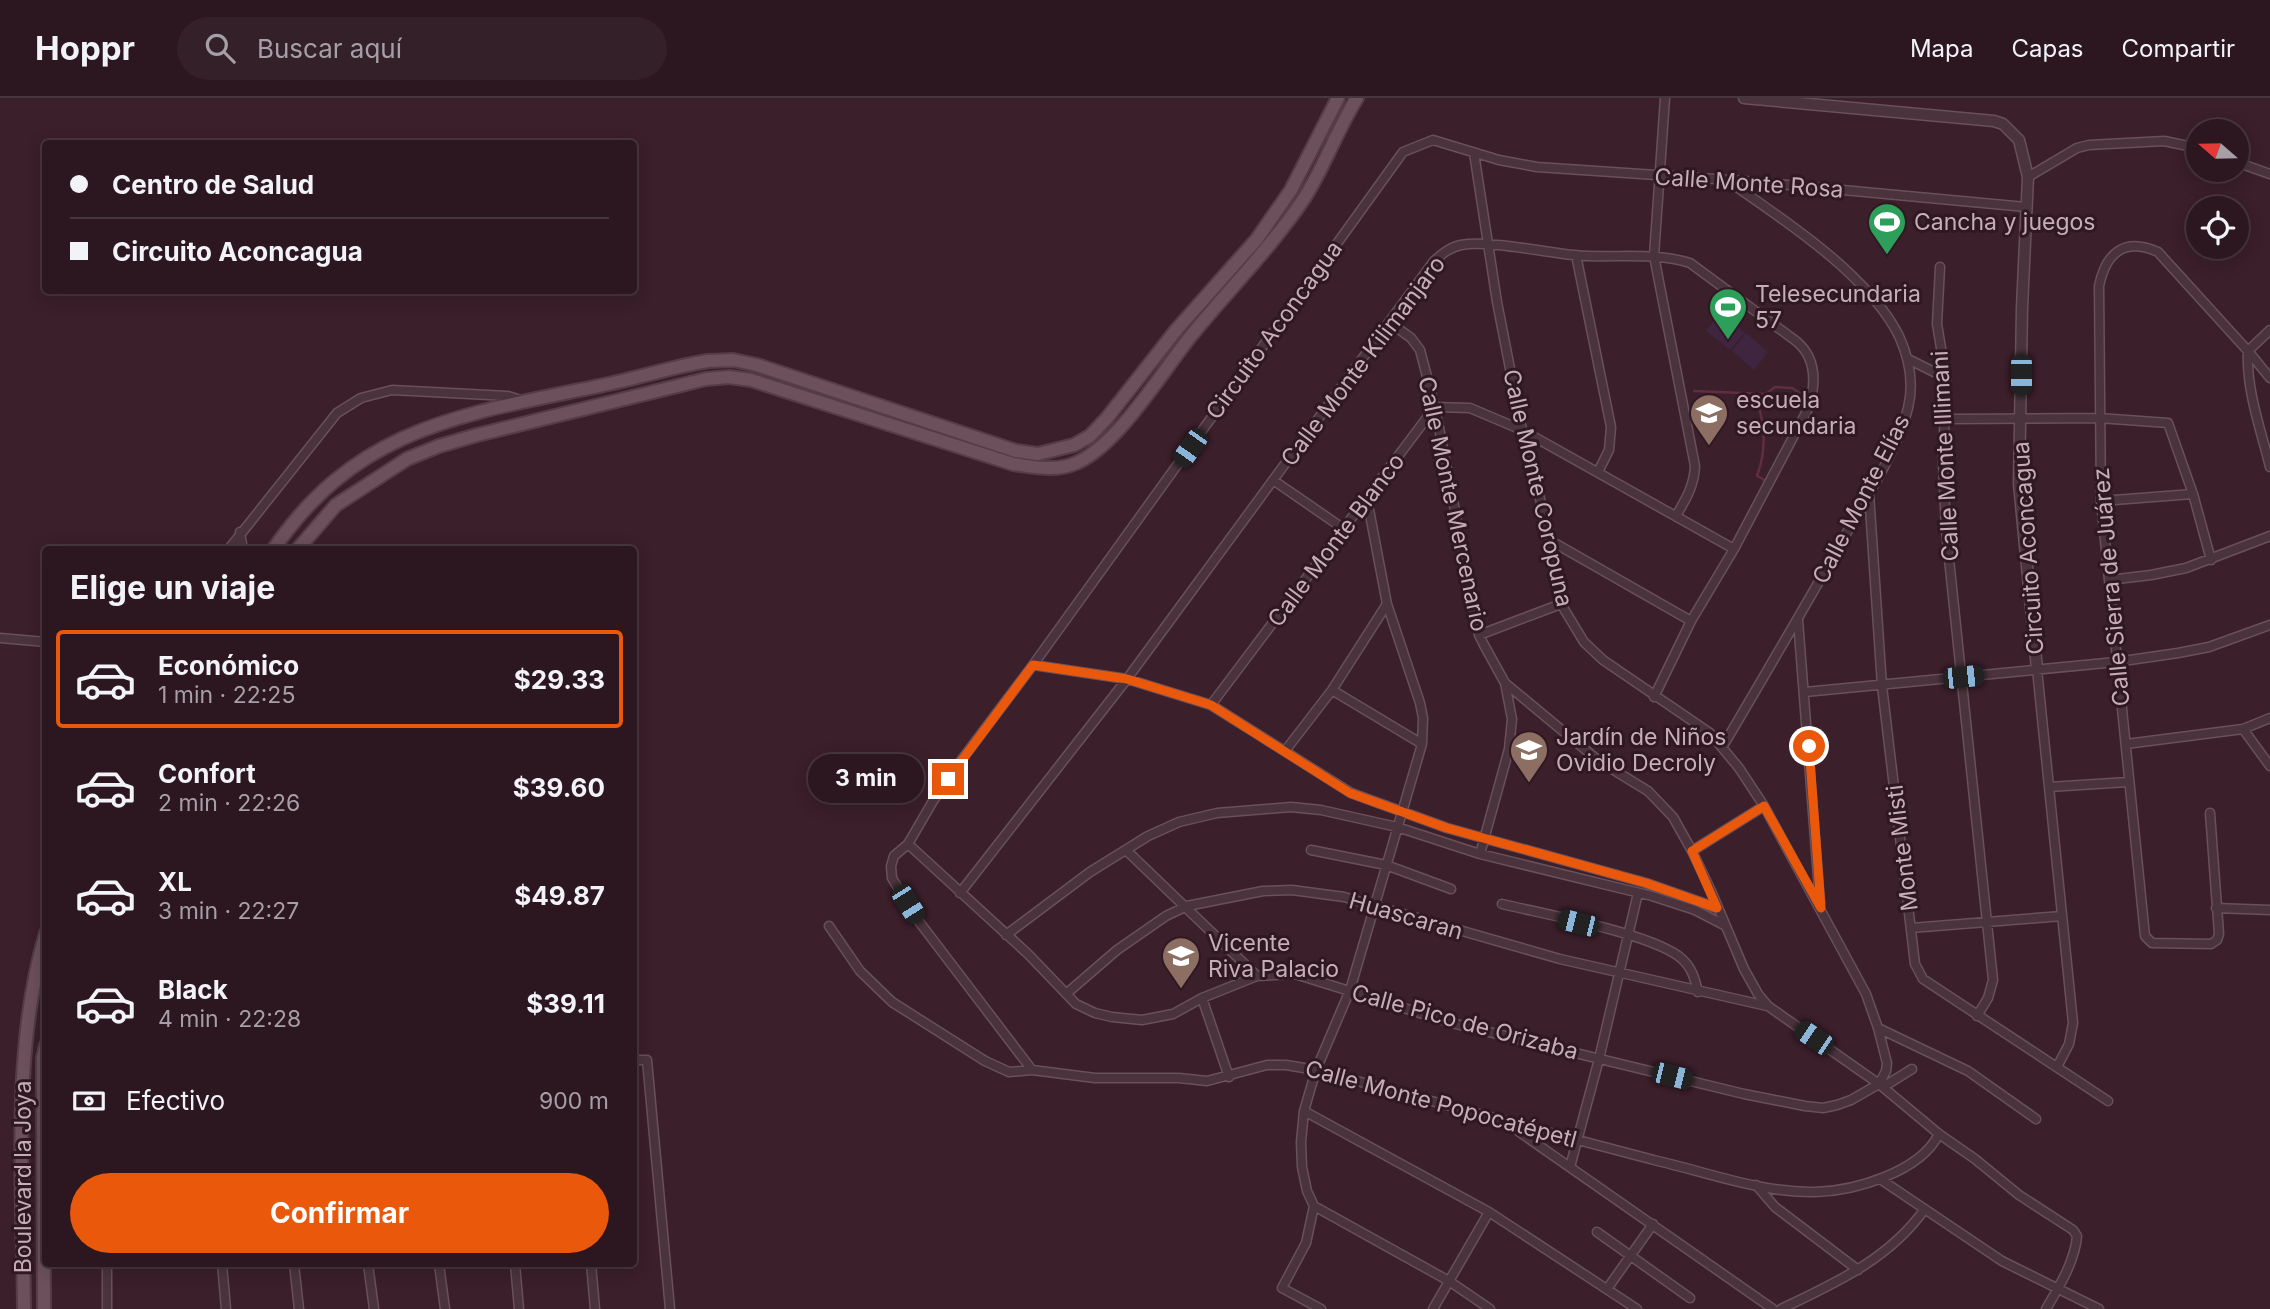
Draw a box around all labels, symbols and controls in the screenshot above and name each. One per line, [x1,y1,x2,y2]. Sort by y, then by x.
search box [177,17,667,80]
text: Hoppr [35,28,135,68]
icon: search [201,29,239,67]
text: Buscar aquí [257,33,402,64]
text: Mapa [1910,34,1973,63]
text: Capas [2011,34,2084,63]
text: Compartir [2122,34,2235,63]
north arrow [2186,119,2249,182]
map controls [2186,119,2249,259]
street label: Calle Monte Rosa [1654,162,1844,204]
text: Centro de Salud [112,169,314,200]
button: locate [2186,196,2249,259]
sports icon: Cancha y juegos [1866,201,1908,256]
place label: Cancha y juegos [1914,208,2095,236]
street label: Circuito Aconcagua [1200,235,1348,425]
text: Circuito Aconcagua [112,236,363,267]
street label: Calle Monte Kilimanjaro [1275,250,1451,472]
place label: Telesecundaria 57 [1755,280,1921,334]
sports icon: Telesecundaria 57 [1707,286,1749,341]
street label: Calle Monte Illimani [1925,350,1965,562]
car [2011,354,2032,396]
street label: Calle Monte Coropuna [1497,367,1579,609]
street label: Calle Monte Mercenario [1412,374,1494,634]
place label: escuela secundaria [1736,386,1856,440]
school or university icon: escuela secundaria [1688,392,1730,447]
street label: Calle Monte Elías [1806,410,1916,588]
car [1170,425,1211,471]
street label: Circuito Aconcagua [2007,440,2049,656]
street label: Calle Monte Blanco [1262,448,1410,632]
street label: Calle Sierra de Juárez [2087,467,2135,707]
text: Elige un viaje [70,568,275,607]
icon: car [74,648,137,711]
text: Económico [158,650,299,681]
text: $29.33 [514,664,605,695]
car [1942,664,1985,690]
text: 1 min · 22:25 [158,681,295,709]
place label: Jardín de Niños Ovidio Decroly [1556,723,1726,777]
school or university icon: Jardín de Niños Ovidio Decroly [1508,729,1550,784]
route start [1793,730,1825,762]
callout: 3 min [808,754,923,804]
icon: car [74,756,137,819]
text: Confort [158,758,256,789]
route end [932,763,964,795]
text: 3 min [835,764,897,792]
text: $39.60 [513,772,605,803]
street label: Monte Misti [1880,783,1924,913]
text: 2 min · 22:26 [158,789,300,817]
icon: car [74,864,137,927]
text: XL [158,866,192,897]
text: $49.87 [514,880,605,911]
car [888,881,929,927]
street label: Huascaran [1346,886,1466,946]
text: 3 min · 22:27 [158,897,299,925]
car [1556,908,1601,938]
place label: Vicente Riva Palacio [1208,929,1339,983]
school or university icon: Vicente Riva Palacio [1160,935,1202,990]
icon: car [74,972,137,1035]
text: Black [158,974,228,1005]
street label: Calle Pico de Orizaba [1349,978,1581,1066]
text: $39.11 [526,988,605,1019]
text: 4 min · 22:28 [158,1005,301,1033]
car [1791,1018,1838,1058]
street label: Calle Monte Popocatépetl [1302,1054,1580,1154]
car [1650,1061,1695,1091]
street label: Boulevard la Joya [9,1081,37,1273]
icon: cash [70,1082,108,1120]
text: Efectivo [126,1085,225,1116]
text: 900 m [539,1087,609,1115]
button: Confirmar [70,1173,609,1253]

